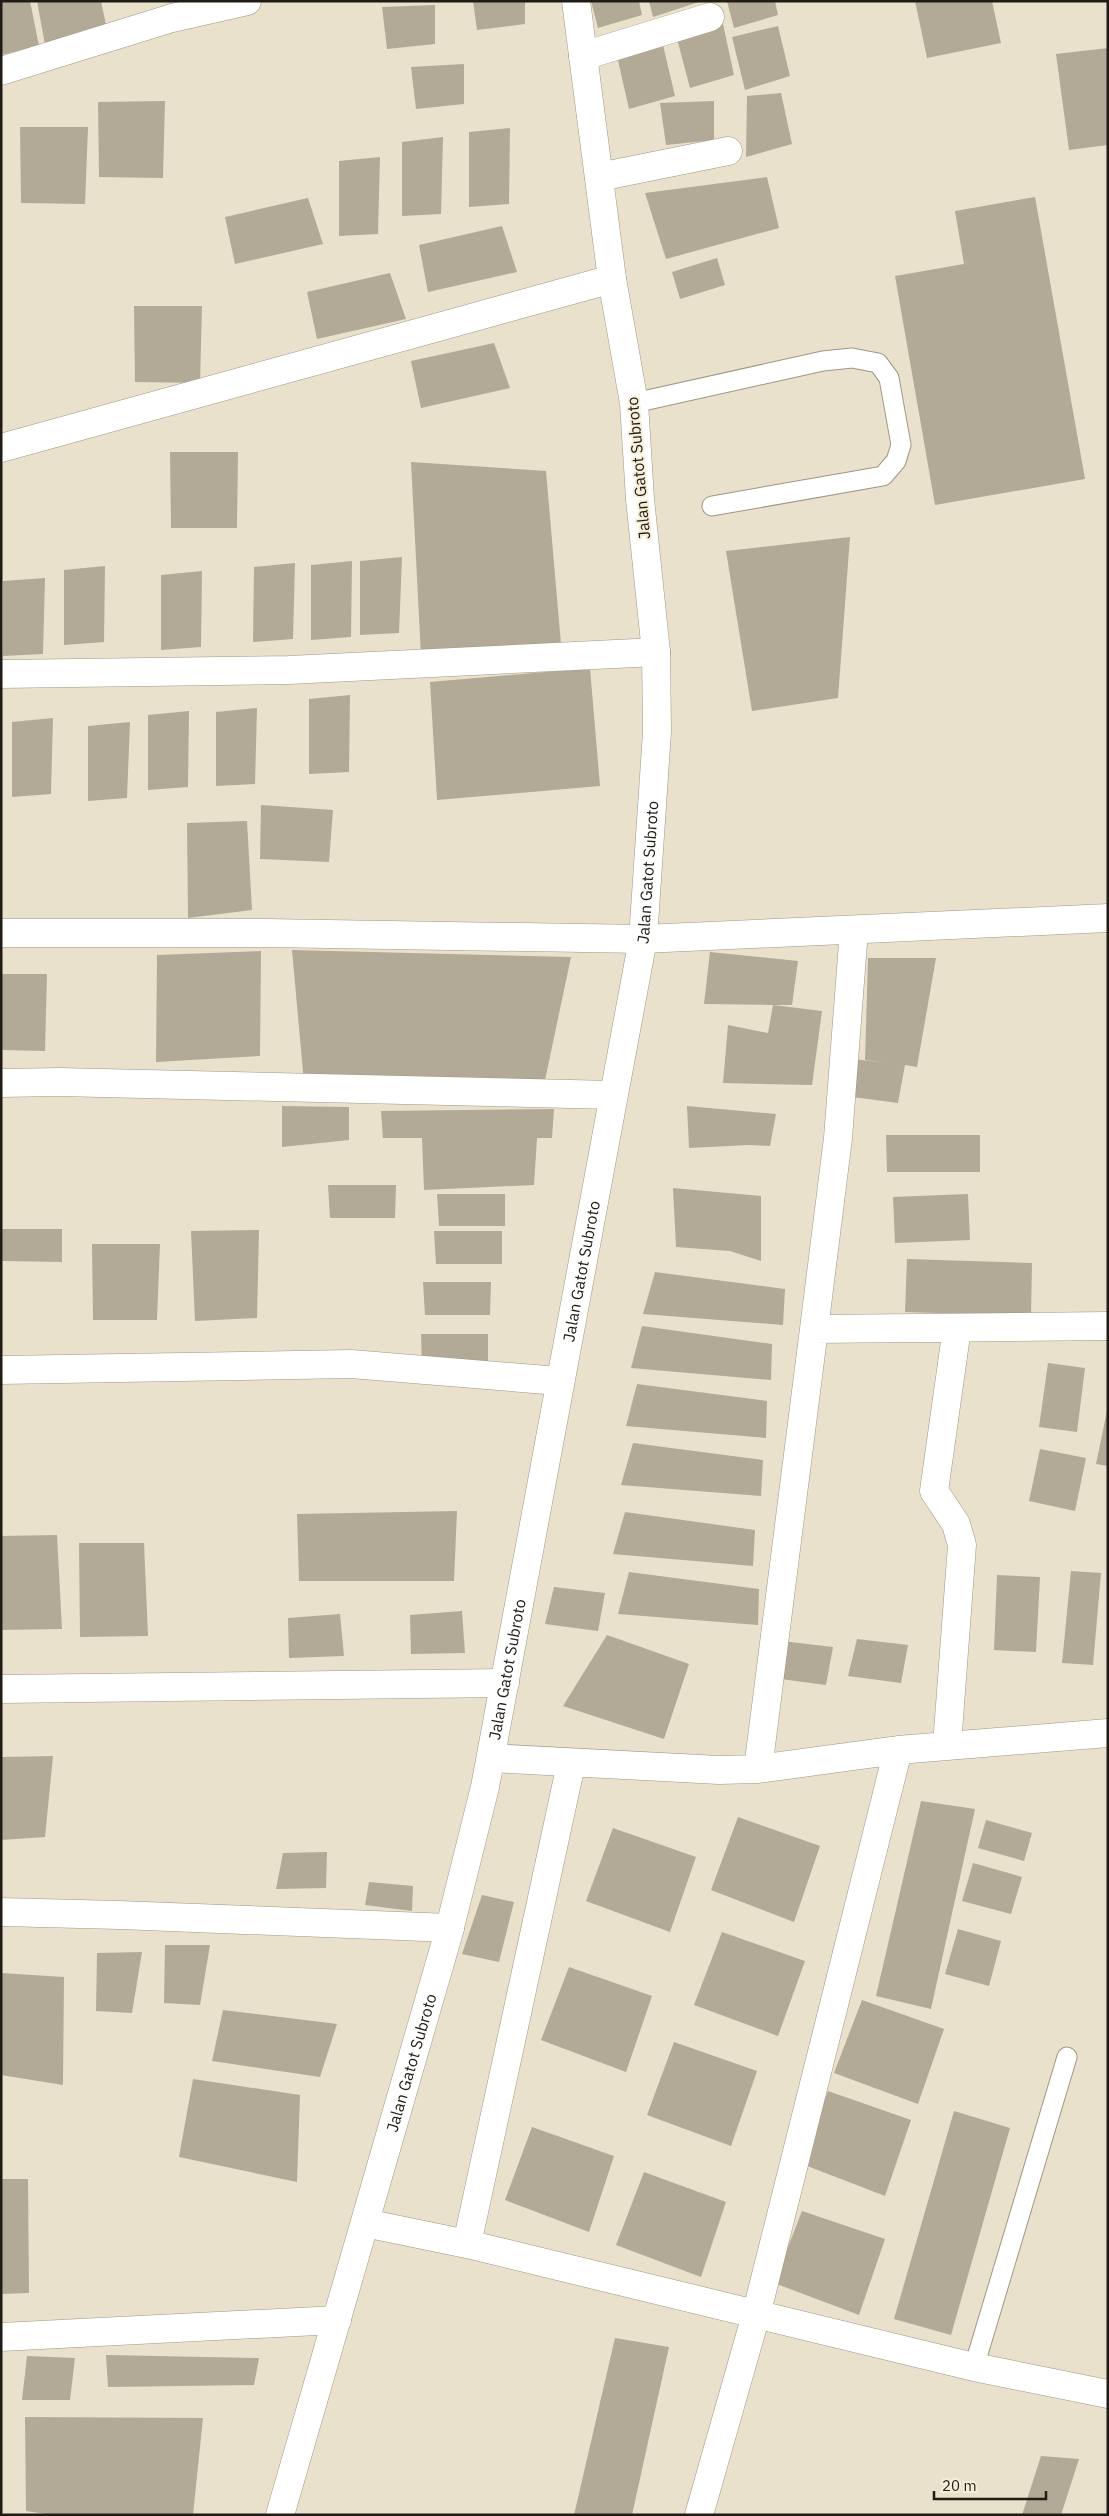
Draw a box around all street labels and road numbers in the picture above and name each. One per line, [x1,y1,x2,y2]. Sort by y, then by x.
street label: Jalan Gatot Subroto [622,396,654,540]
street label: Jalan Gatot Subroto [632,800,662,945]
street label: Jalan Gatot Subroto [558,1199,604,1343]
street label: Jalan Gatot Subroto [484,1597,530,1742]
street label: Jalan Gatot Subroto [382,1991,441,2134]

